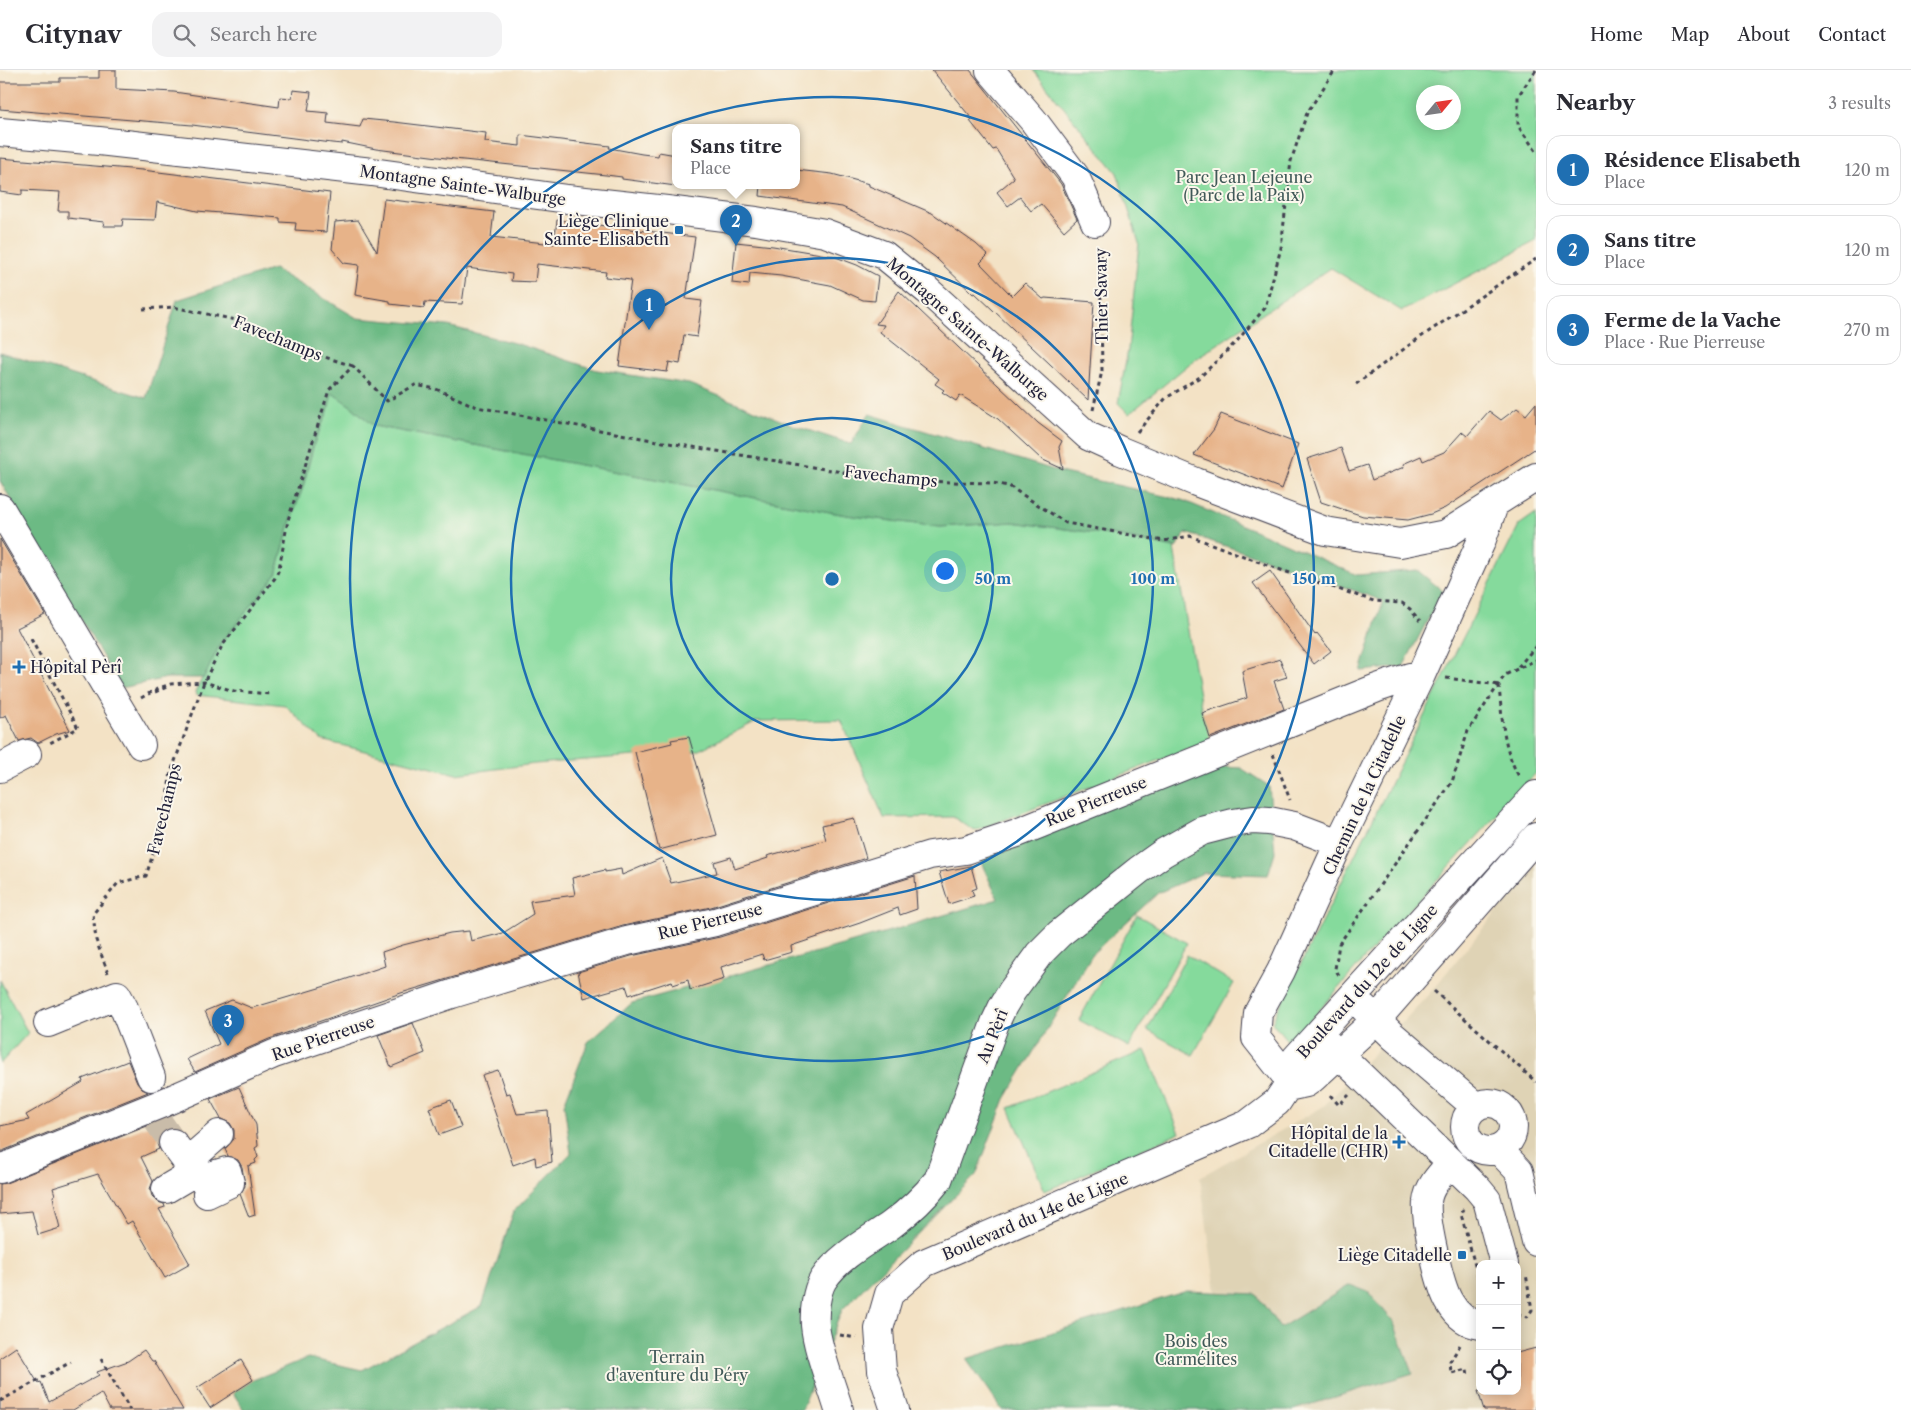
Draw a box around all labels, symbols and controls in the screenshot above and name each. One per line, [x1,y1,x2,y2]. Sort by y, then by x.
search box [152,12,502,57]
text: Citynav [25,20,122,49]
icon: search [170,21,198,49]
text: Search here [210,23,317,46]
text: Home [1590,24,1643,46]
text: Map [1671,24,1709,46]
text: About [1737,24,1790,46]
text: Contact [1818,24,1886,46]
north arrow [1416,85,1461,130]
text: Nearby [1556,90,1635,115]
text: 3 results [1828,93,1891,113]
popup [672,124,800,189]
text: Sans titre [690,135,782,158]
text: Résidence Elisabeth [1604,149,1801,172]
text: Place [690,158,731,178]
text: 1 [1569,160,1577,180]
text: 120 m [1845,160,1890,180]
street label: Montagne Sainte-Walburge [359,161,567,209]
park label: Parc Jean Lejeune (Parc de la Paix) [1176,167,1312,205]
text: Place [1604,172,1645,192]
pin: 2 [720,205,752,246]
place label: Liège Clinique Sainte-Elisabeth [544,211,669,249]
marker: Liège Clinique Sainte-Elisabeth [673,224,685,236]
text: Sans titre [1604,229,1696,252]
text: 2 [1568,240,1578,260]
text: 120 m [1845,240,1890,260]
street label: Thier Savary [1090,247,1112,344]
text: Place [1604,252,1645,272]
street label: Montagne Sainte-Walburge [883,253,1053,405]
pin: 1 [633,289,665,330]
text: Ferme de la Vache [1604,309,1781,332]
street label: Favechamps [231,311,325,365]
text: 3 [1568,320,1578,340]
text: 270 m [1844,320,1890,340]
text: Place · Rue Pierreuse [1604,332,1765,352]
street label: Favechamps [843,461,939,491]
your location [932,558,958,584]
text: 50 m [975,569,1011,588]
text: 100 m [1131,569,1175,588]
text: 150 m [1292,569,1336,588]
centre of rings [823,570,841,588]
place label: Hôpital Pèrî [30,657,122,677]
marker: Hôpital Pèrî [12,660,26,674]
street label: Chemin de la Citadelle [1318,712,1410,878]
street label: Favechamps [143,761,185,857]
street label: Rue Pierreuse [1043,772,1149,830]
street label: Rue Pierreuse [656,898,764,944]
street label: Boulevard du 12e de Ligne [1293,900,1441,1062]
pin: 3 [212,1005,244,1046]
street label: Au Pèrî [972,1006,1012,1067]
street label: Rue Pierreuse [269,1011,377,1065]
place label: Hôpital de la Citadelle (CHR) [1268,1123,1389,1161]
marker: Hôpital de la Citadelle (CHR) [1392,1135,1406,1149]
street label: Boulevard du 14e de Ligne [939,1168,1131,1264]
place label: Liège Citadelle [1338,1245,1452,1265]
marker: Liège Citadelle [1456,1249,1468,1261]
map controls [1476,1260,1521,1395]
button: + [1476,1260,1521,1305]
button: − [1476,1305,1521,1350]
park label: Bois des Carmélites [1155,1331,1237,1369]
park label: Terrain d'aventure du Péry [606,1347,749,1385]
button: locate [1476,1350,1521,1395]

